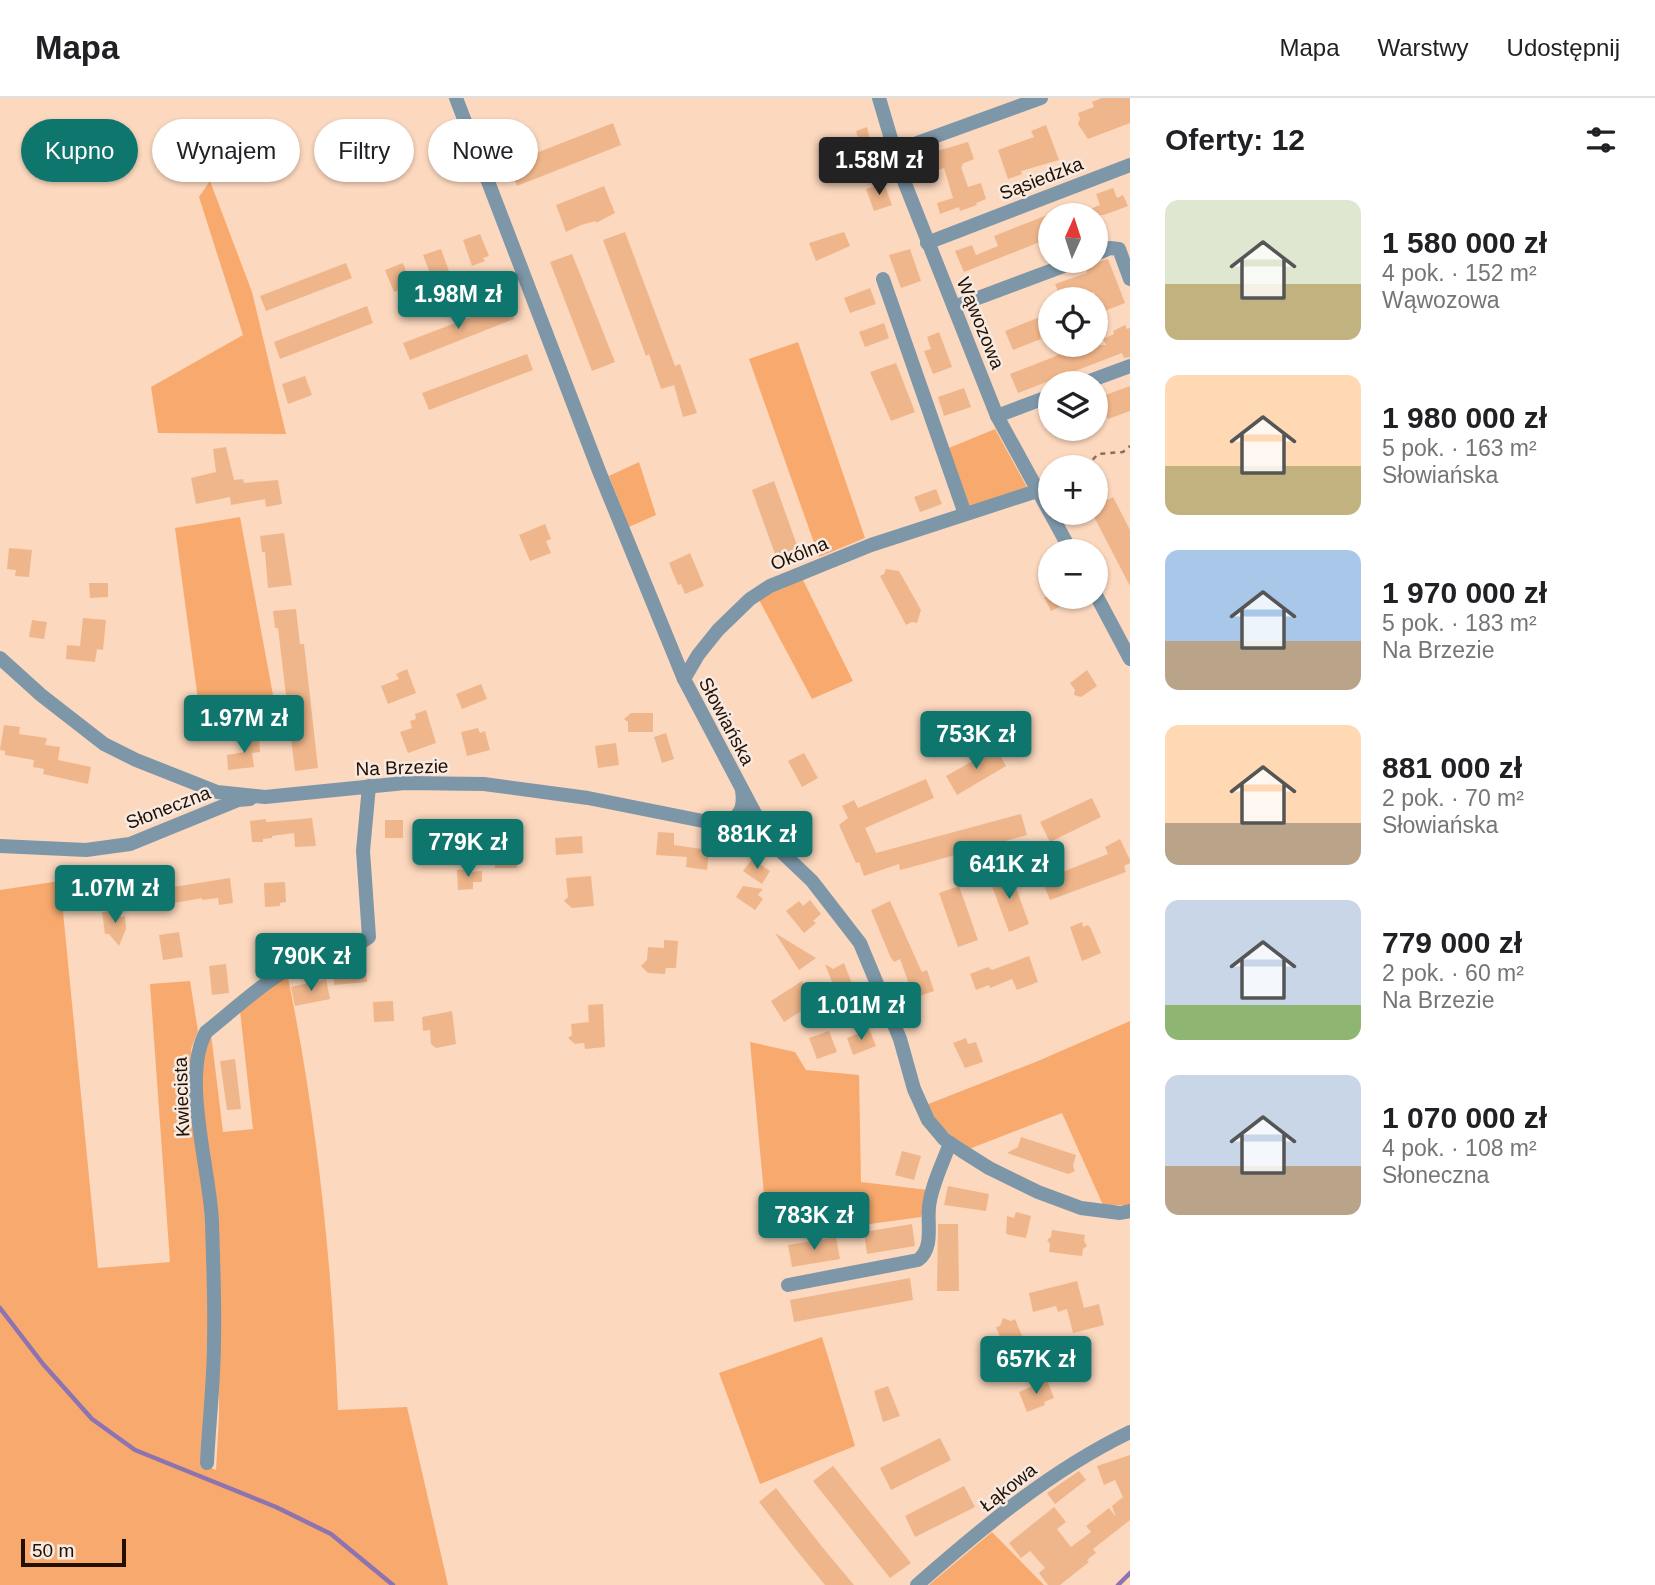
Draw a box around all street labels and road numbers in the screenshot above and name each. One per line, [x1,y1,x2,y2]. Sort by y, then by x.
street label: Sąsiedzka [996,153,1086,204]
street label: Wąwozowa [953,274,1009,373]
street label: Okólna [767,532,831,574]
street label: Słowiańska [695,674,759,769]
street label: Na Brzezie [355,755,449,780]
street label: Słoneczna [123,782,214,833]
street label: Kwiecista [170,1056,193,1137]
street label: Łąkowa [976,1459,1041,1516]

